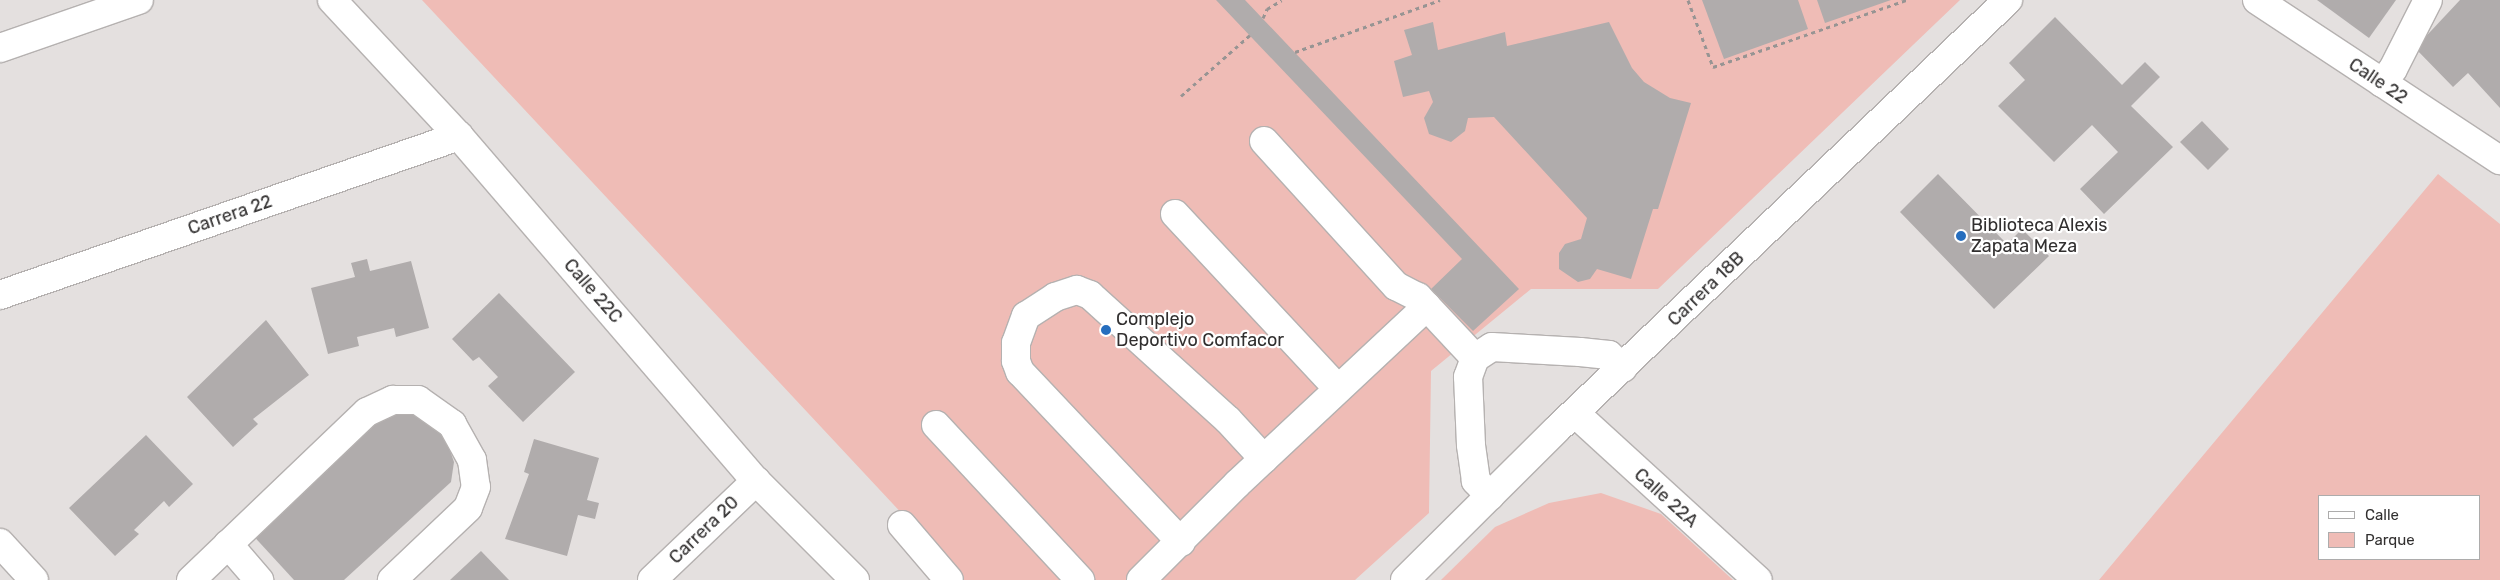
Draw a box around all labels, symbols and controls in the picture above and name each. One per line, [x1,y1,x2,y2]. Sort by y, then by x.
street label: Calle 22 [2344,54,2412,108]
street label: Carrera 22 [185,191,275,239]
place label: Biblioteca Alexis Zapata Meza [1971,215,2108,258]
marker: Biblioteca Alexis Zapata Meza [1955,230,1967,242]
street label: Carrera 18B [1663,247,1749,331]
street label: Calle 22C [559,254,627,328]
place label: Complejo Deportivo Comfacor [1116,309,1284,352]
marker: Complejo Deportivo Comfacor [1100,324,1112,336]
street label: Calle 22A [1630,464,1702,532]
street label: Carrera 20 [665,491,743,569]
legend [2318,495,2480,560]
text: Calle [2365,506,2399,524]
text: Parque [2365,531,2415,549]

